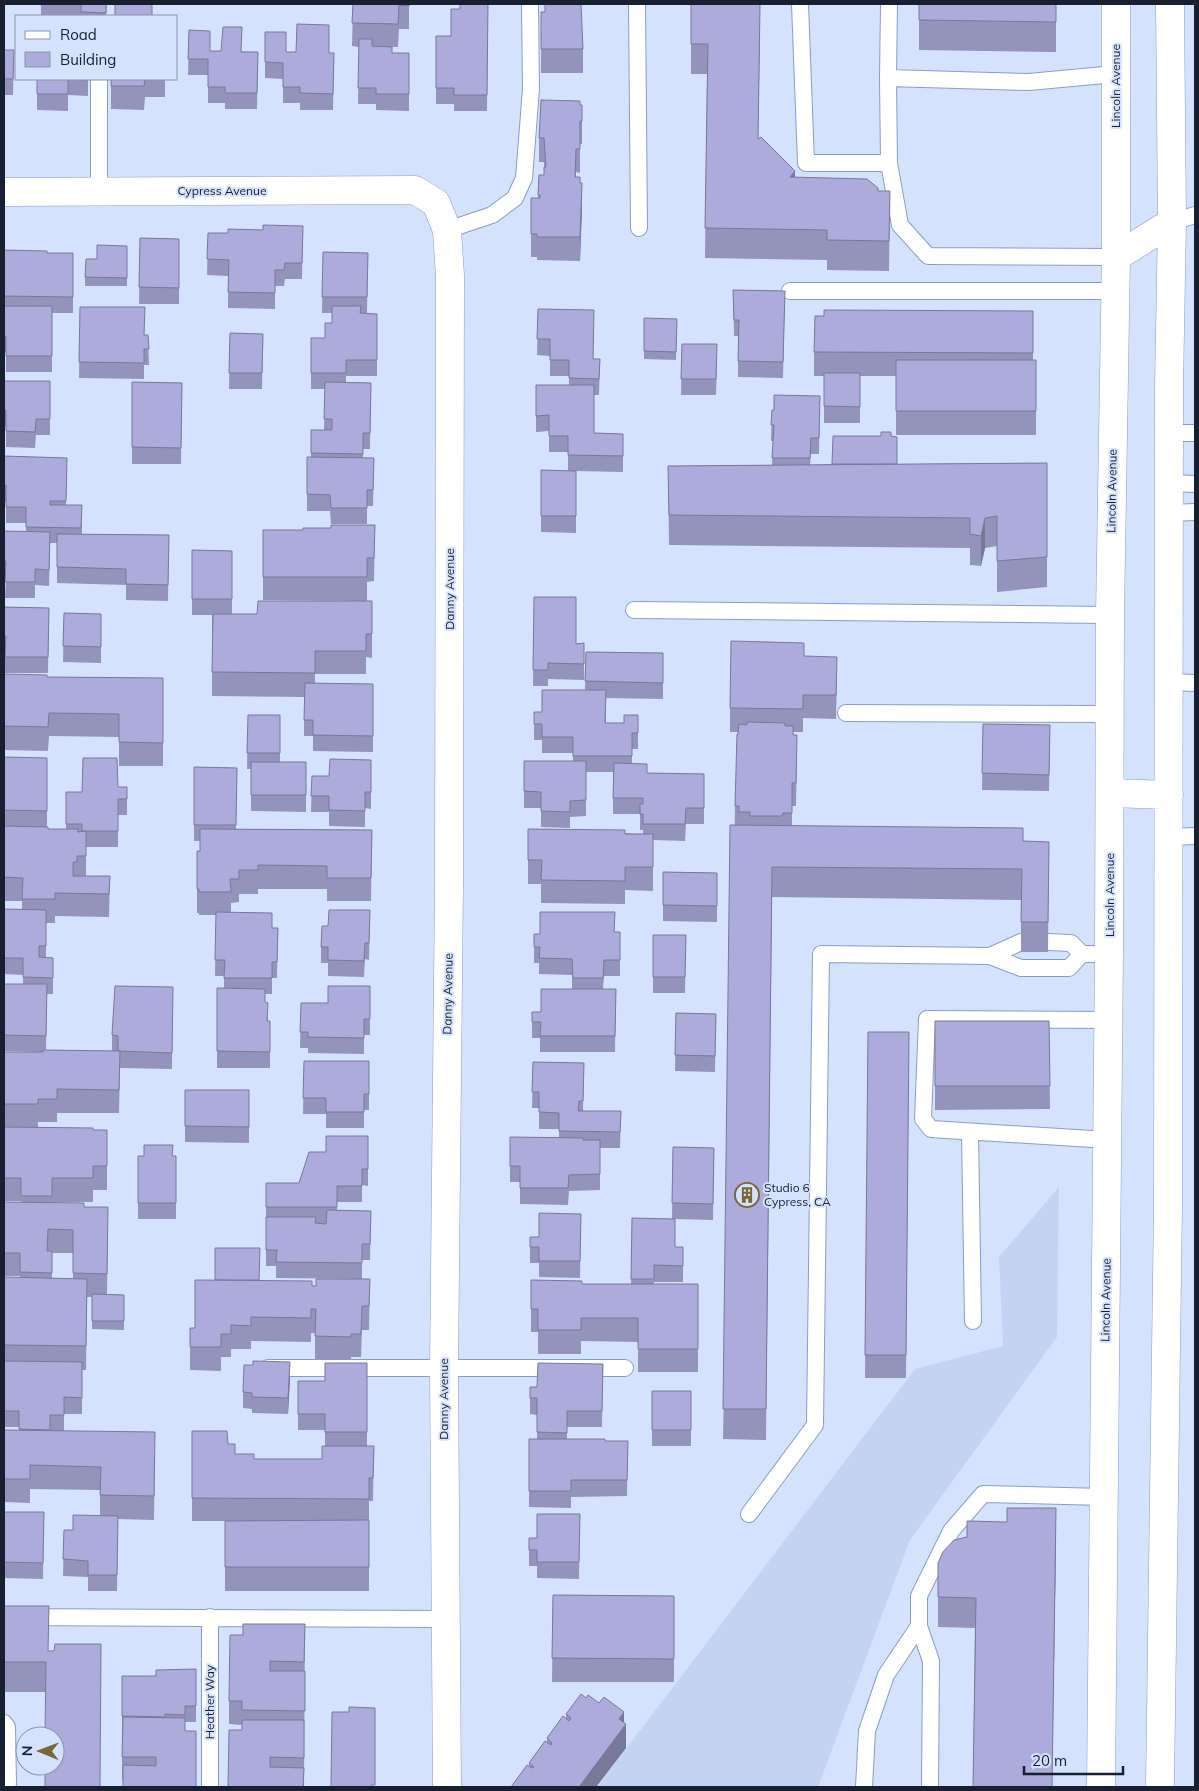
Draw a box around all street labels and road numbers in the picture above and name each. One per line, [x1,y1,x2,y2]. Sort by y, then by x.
street label: Lincoln Avenue [1108,44,1123,128]
street label: Cypress Avenue [177,183,267,198]
street label: Lincoln Avenue [1103,449,1120,533]
street label: Danny Avenue [442,548,457,630]
street label: Lincoln Avenue [1102,853,1117,937]
street label: Danny Avenue [439,953,456,1035]
street label: Lincoln Avenue [1097,1258,1114,1342]
street label: Danny Avenue [436,1358,451,1440]
street label: Heather Way [202,1664,217,1739]

